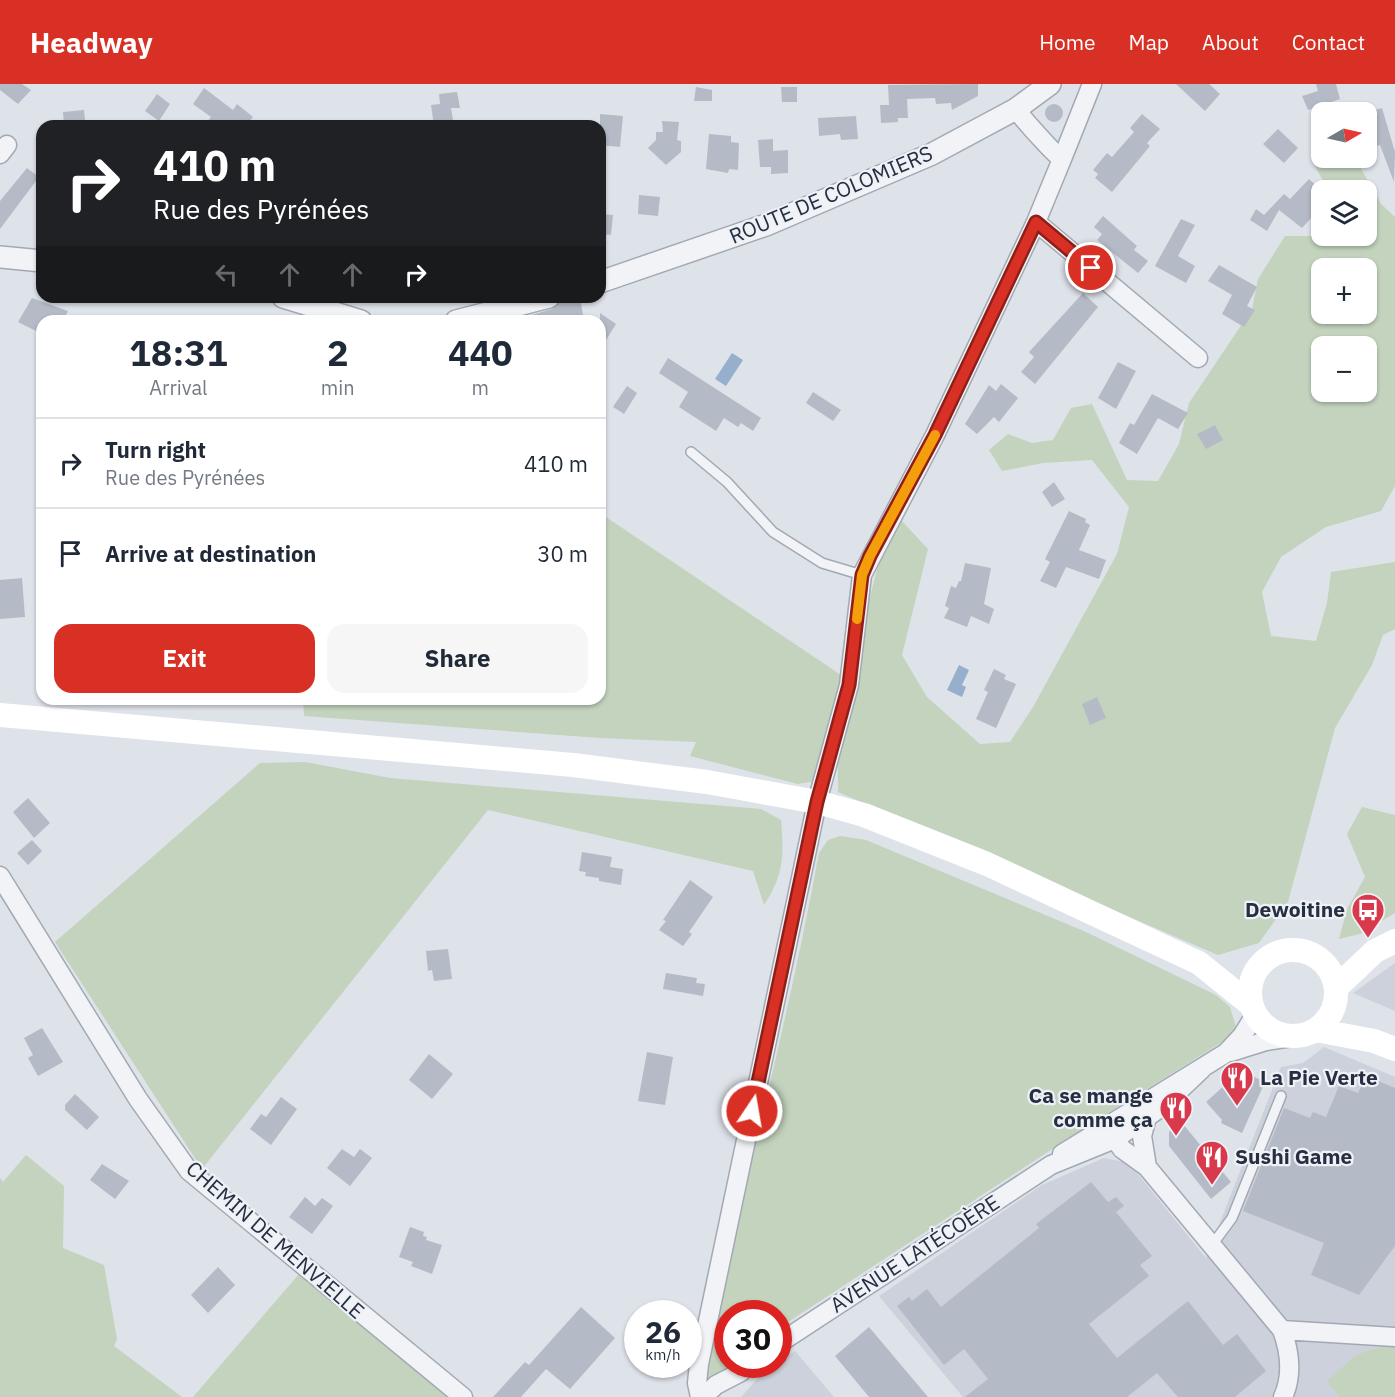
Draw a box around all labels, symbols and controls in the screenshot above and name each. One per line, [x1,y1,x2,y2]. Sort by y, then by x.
text: Headway [30,24,153,61]
text: Home [1039,28,1096,56]
text: Map [1129,28,1169,56]
text: About [1202,28,1259,56]
text: Contact [1292,28,1365,56]
north arrow [1311,102,1377,168]
map controls [1311,102,1377,402]
text: 410 m [153,138,276,193]
street label: ROUTE DE COLOMIERS [725,138,937,250]
icon: right [54,144,132,222]
button: layers [1311,180,1377,246]
text: Rue des Pyrénées [153,191,369,226]
pin [1065,242,1116,293]
icon: arrive [1074,251,1107,284]
icon: left [210,258,243,291]
icon: ahead [273,258,306,291]
icon: ahead [336,258,369,291]
icon: right [399,258,432,291]
button: + [1311,258,1377,324]
text: 18:31 [129,329,228,376]
text: 2 [327,329,349,376]
text: 440 [448,329,513,376]
button: − [1311,336,1377,402]
text: Arrival [149,374,208,401]
text: min [321,374,355,401]
text: m [472,374,489,401]
text: Turn right [105,435,206,464]
icon: right [54,447,87,480]
text: 410 m [524,449,588,478]
text: Rue des Pyrénées [105,464,265,491]
icon: arrive [54,537,87,570]
text: Arrive at destination [105,539,316,568]
text: 30 m [537,539,588,568]
button: Exit [54,624,315,693]
button: Share [327,624,588,693]
bus stop icon: Dewoitine [1350,892,1386,939]
place label: Dewoitine [1245,895,1345,923]
restaurant icon: La Pie Verte [1219,1060,1255,1107]
place label: La Pie Verte [1260,1063,1378,1091]
position arrow [720,1079,784,1143]
place label: Ca se mange comme ça [1029,1081,1153,1133]
restaurant icon: Ca se mange comme ça [1158,1090,1194,1137]
restaurant icon: Sushi Game [1194,1139,1230,1186]
place label: Sushi Game [1235,1142,1353,1170]
street label: CHEMIN DE MENVIELLE [181,1154,371,1324]
street label: AVENUE LATÉCOÈRE [824,1188,1005,1318]
speed limit sign: 30 [714,1300,792,1378]
text: 26 [645,1312,681,1351]
text: km/h [645,1345,681,1364]

